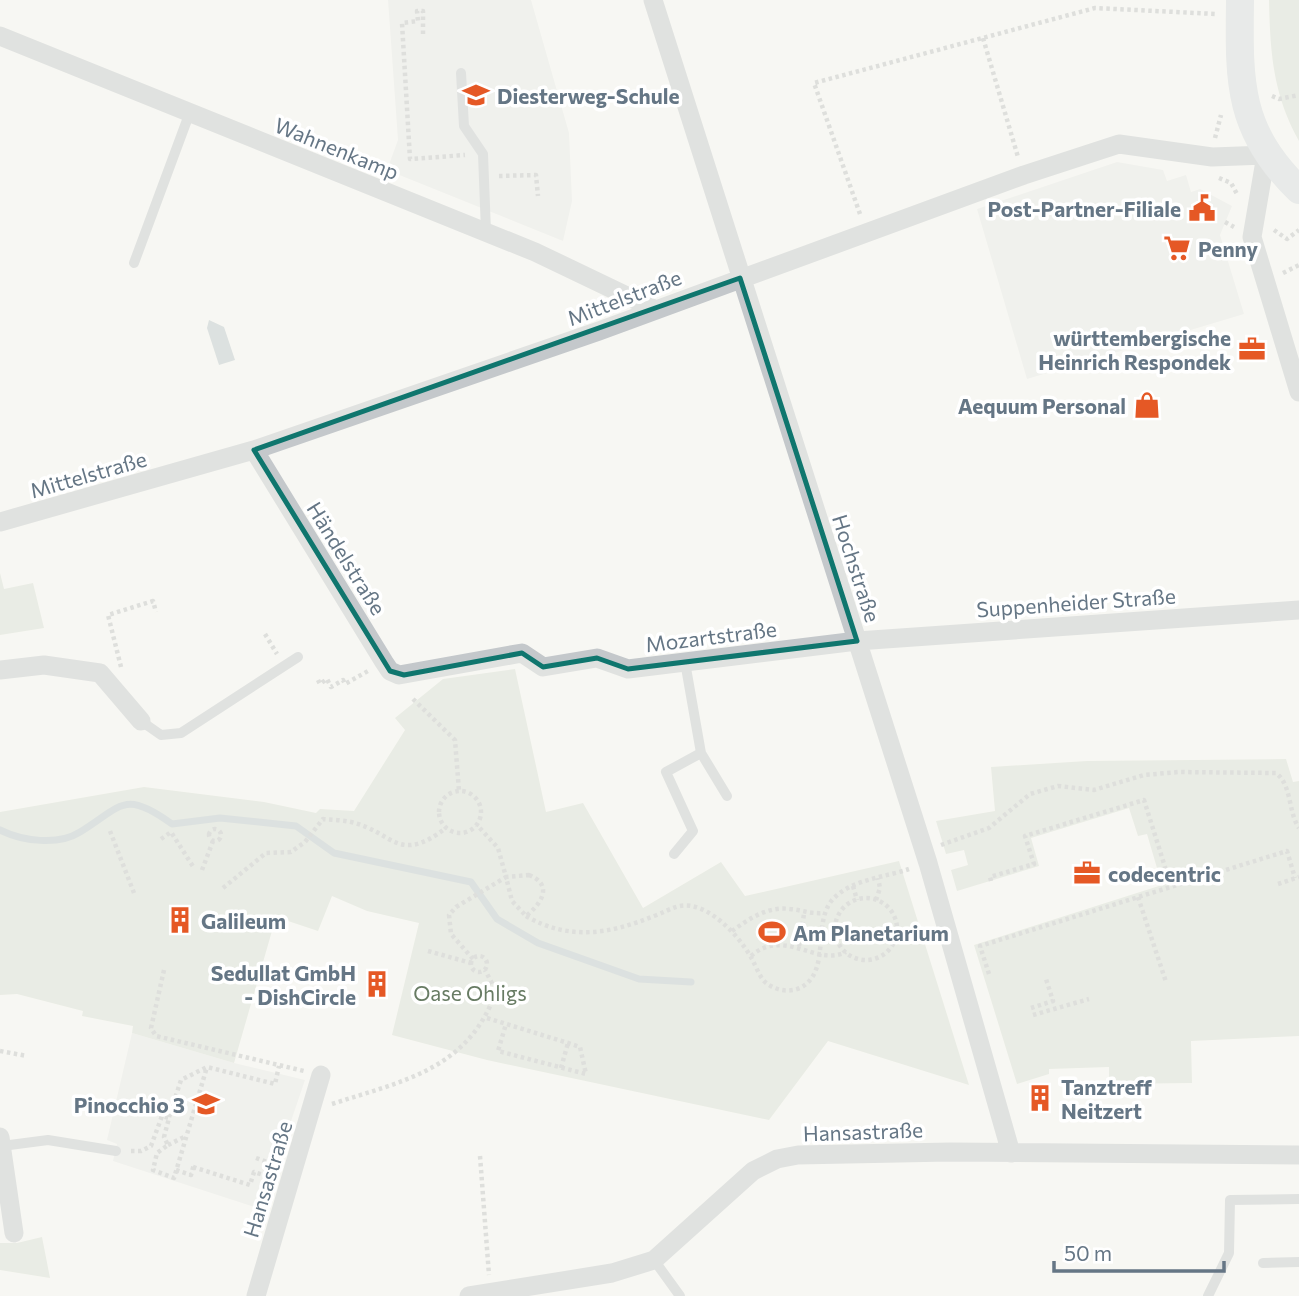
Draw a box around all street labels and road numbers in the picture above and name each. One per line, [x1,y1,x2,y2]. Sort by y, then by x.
street label: Wahnenkamp [271,112,403,184]
street label: Mittelstraße [563,264,685,330]
street label: Mittelstraße [27,445,149,503]
street label: Händelstraße [302,497,392,619]
street label: Hochstraße [828,511,886,625]
street label: Suppenheider Straße [975,583,1177,621]
street label: Mozartstraße [644,616,778,656]
street label: Hansastraße [802,1116,924,1146]
street label: Hansastraße [237,1118,297,1240]

